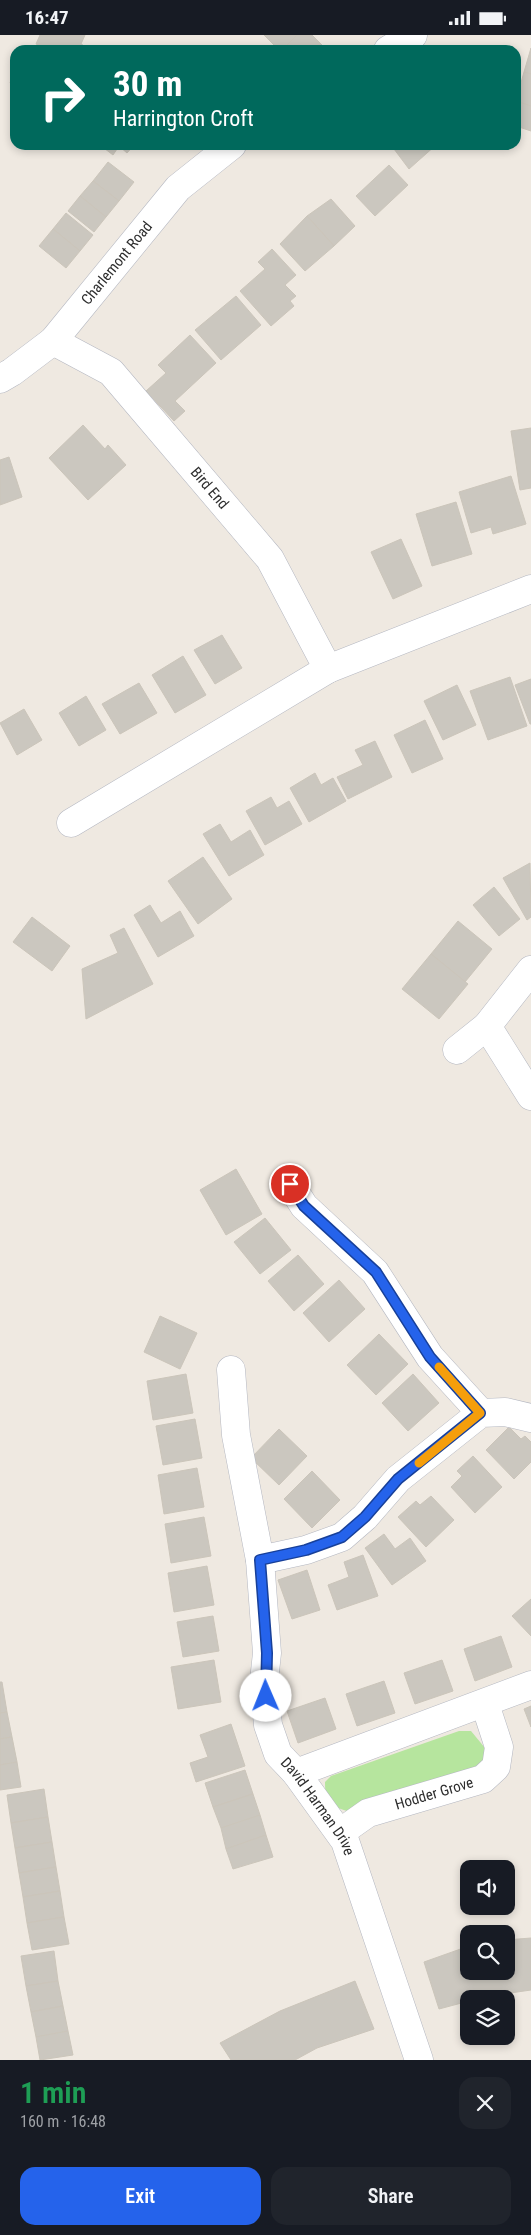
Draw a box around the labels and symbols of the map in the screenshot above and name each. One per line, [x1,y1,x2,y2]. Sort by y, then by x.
street label: Charlemont Road [77,218,156,308]
street label: Bird End [187,463,232,513]
pin [269,1163,311,1205]
position arrow [239,1669,291,1721]
street label: David Harman Drive [277,1754,358,1858]
street label: Hodder Grove [393,1773,475,1814]

